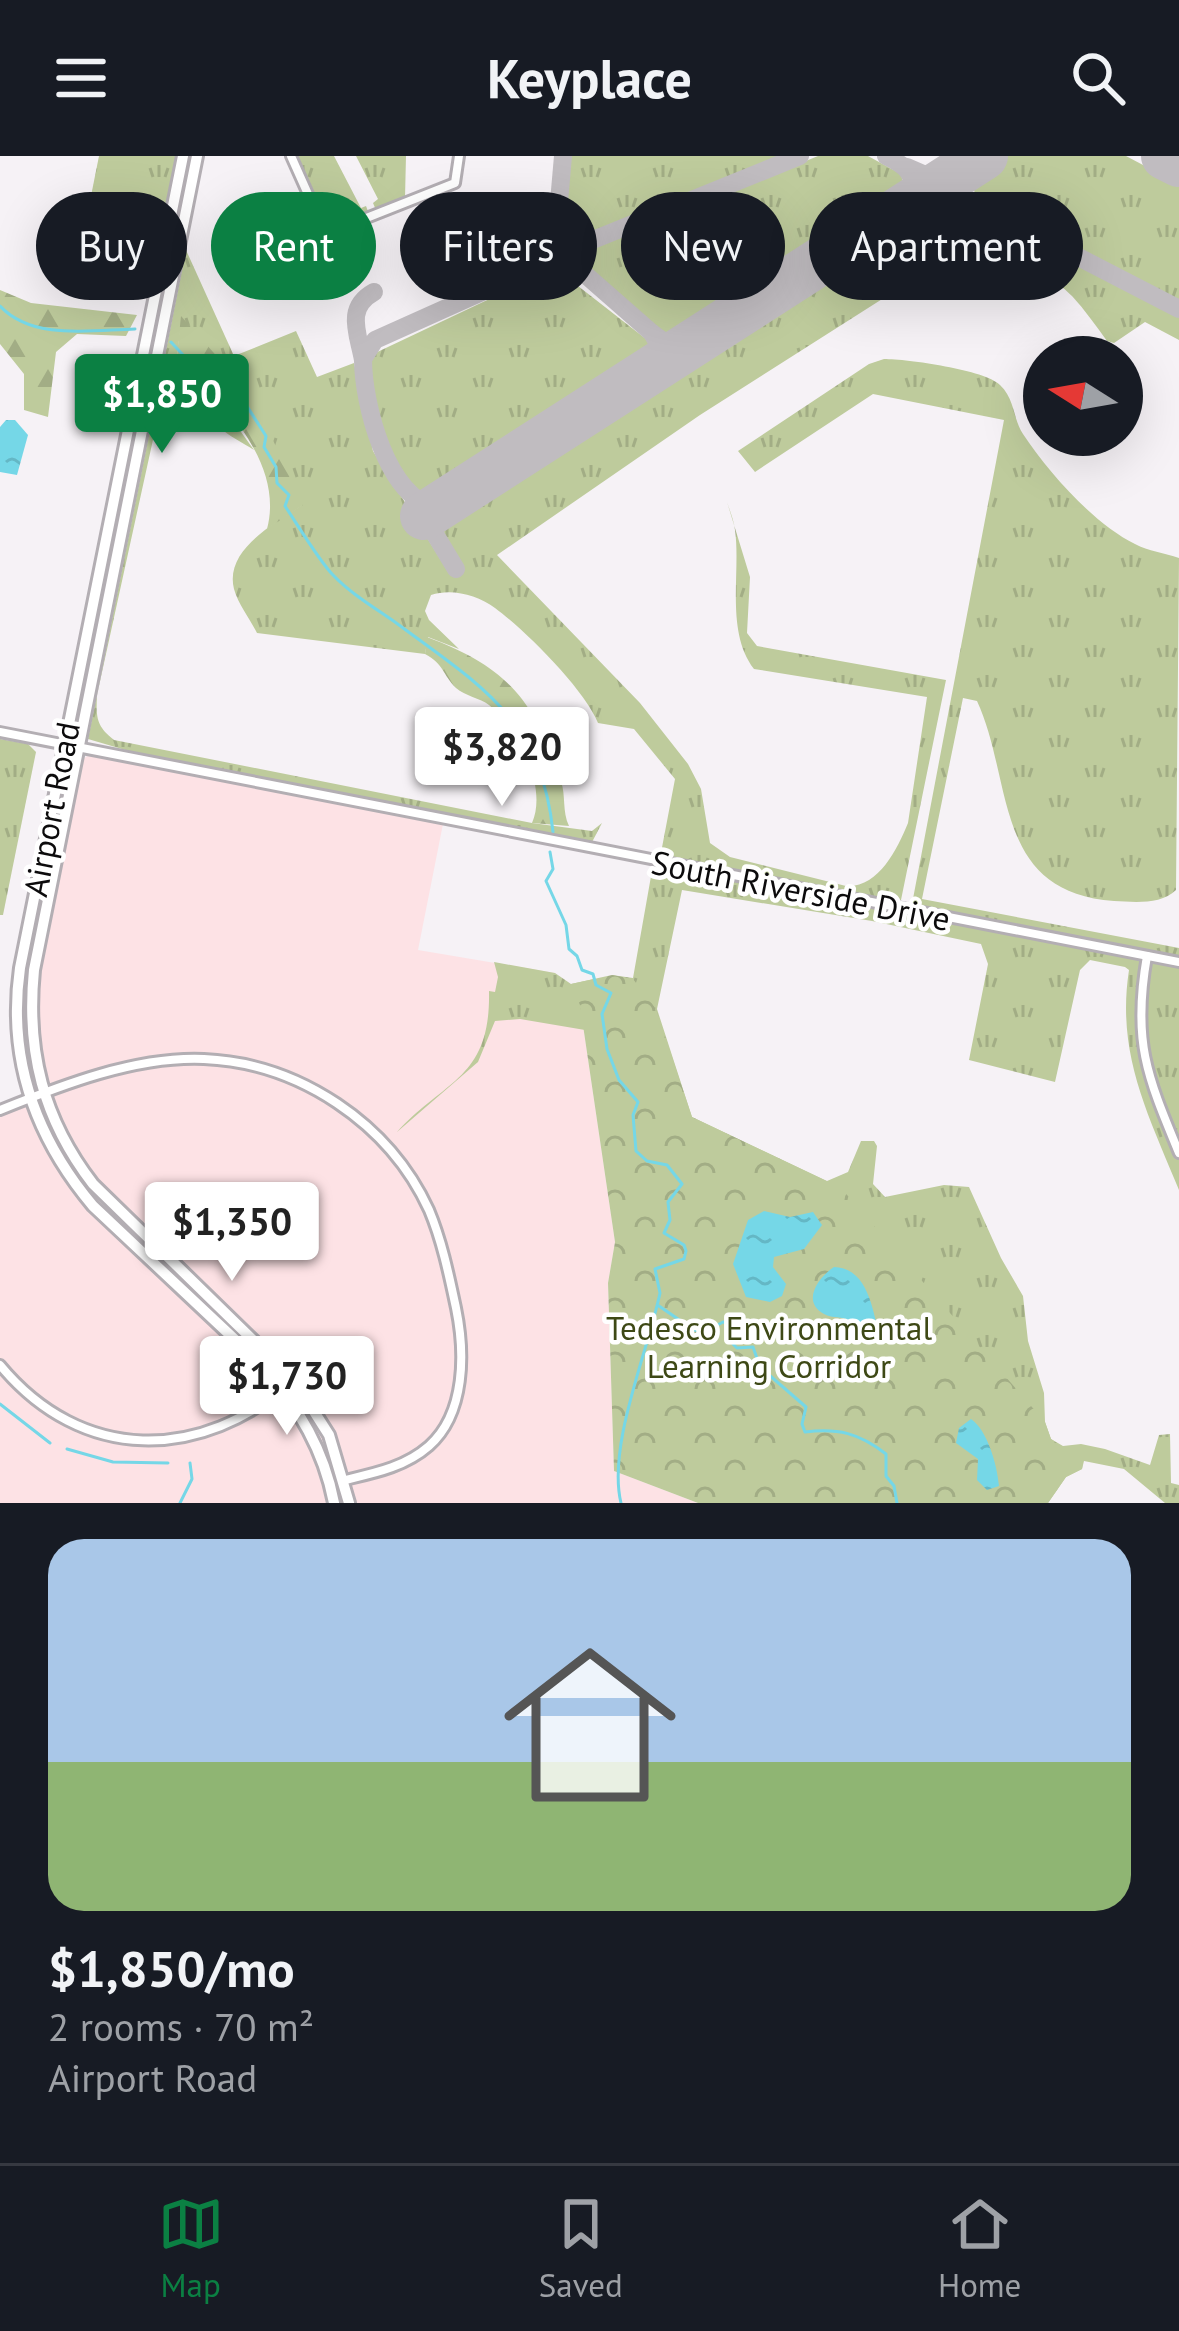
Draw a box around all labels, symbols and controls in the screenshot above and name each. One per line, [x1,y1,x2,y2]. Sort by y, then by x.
text: Keyplace [487,43,692,113]
icon: menu [48,45,114,111]
icon: search [1065,45,1131,111]
chip: Buy [36,192,187,300]
chip: Rent [211,192,376,300]
chip: Filters [400,192,597,300]
chip: New [621,192,785,300]
chip: Apartment [809,192,1083,300]
north arrow [1023,336,1143,456]
map controls [1023,336,1143,456]
pin: $1,850 [64,354,260,456]
text: $1,850 [102,367,222,418]
pin: $3,820 [404,707,600,809]
street label: Airport Road [13,718,89,900]
text: $3,820 [442,720,562,771]
street label: South Riverside Drive [648,840,954,940]
pin: $1,350 [134,1182,330,1284]
text: $1,350 [172,1195,292,1246]
park label: Tedesco Environmental Learning Corridor [606,1306,932,1387]
pin: $1,730 [189,1336,385,1438]
text: $1,730 [227,1349,347,1400]
icon: home [482,1617,698,1833]
text: $1,850/mo [48,1935,295,2001]
text: 2 rooms · 70 m² [48,2001,314,2052]
text: Airport Road [48,2052,257,2103]
tab: Map [158,2191,224,2306]
tab: Saved [539,2191,623,2306]
tab: Home [938,2191,1021,2306]

